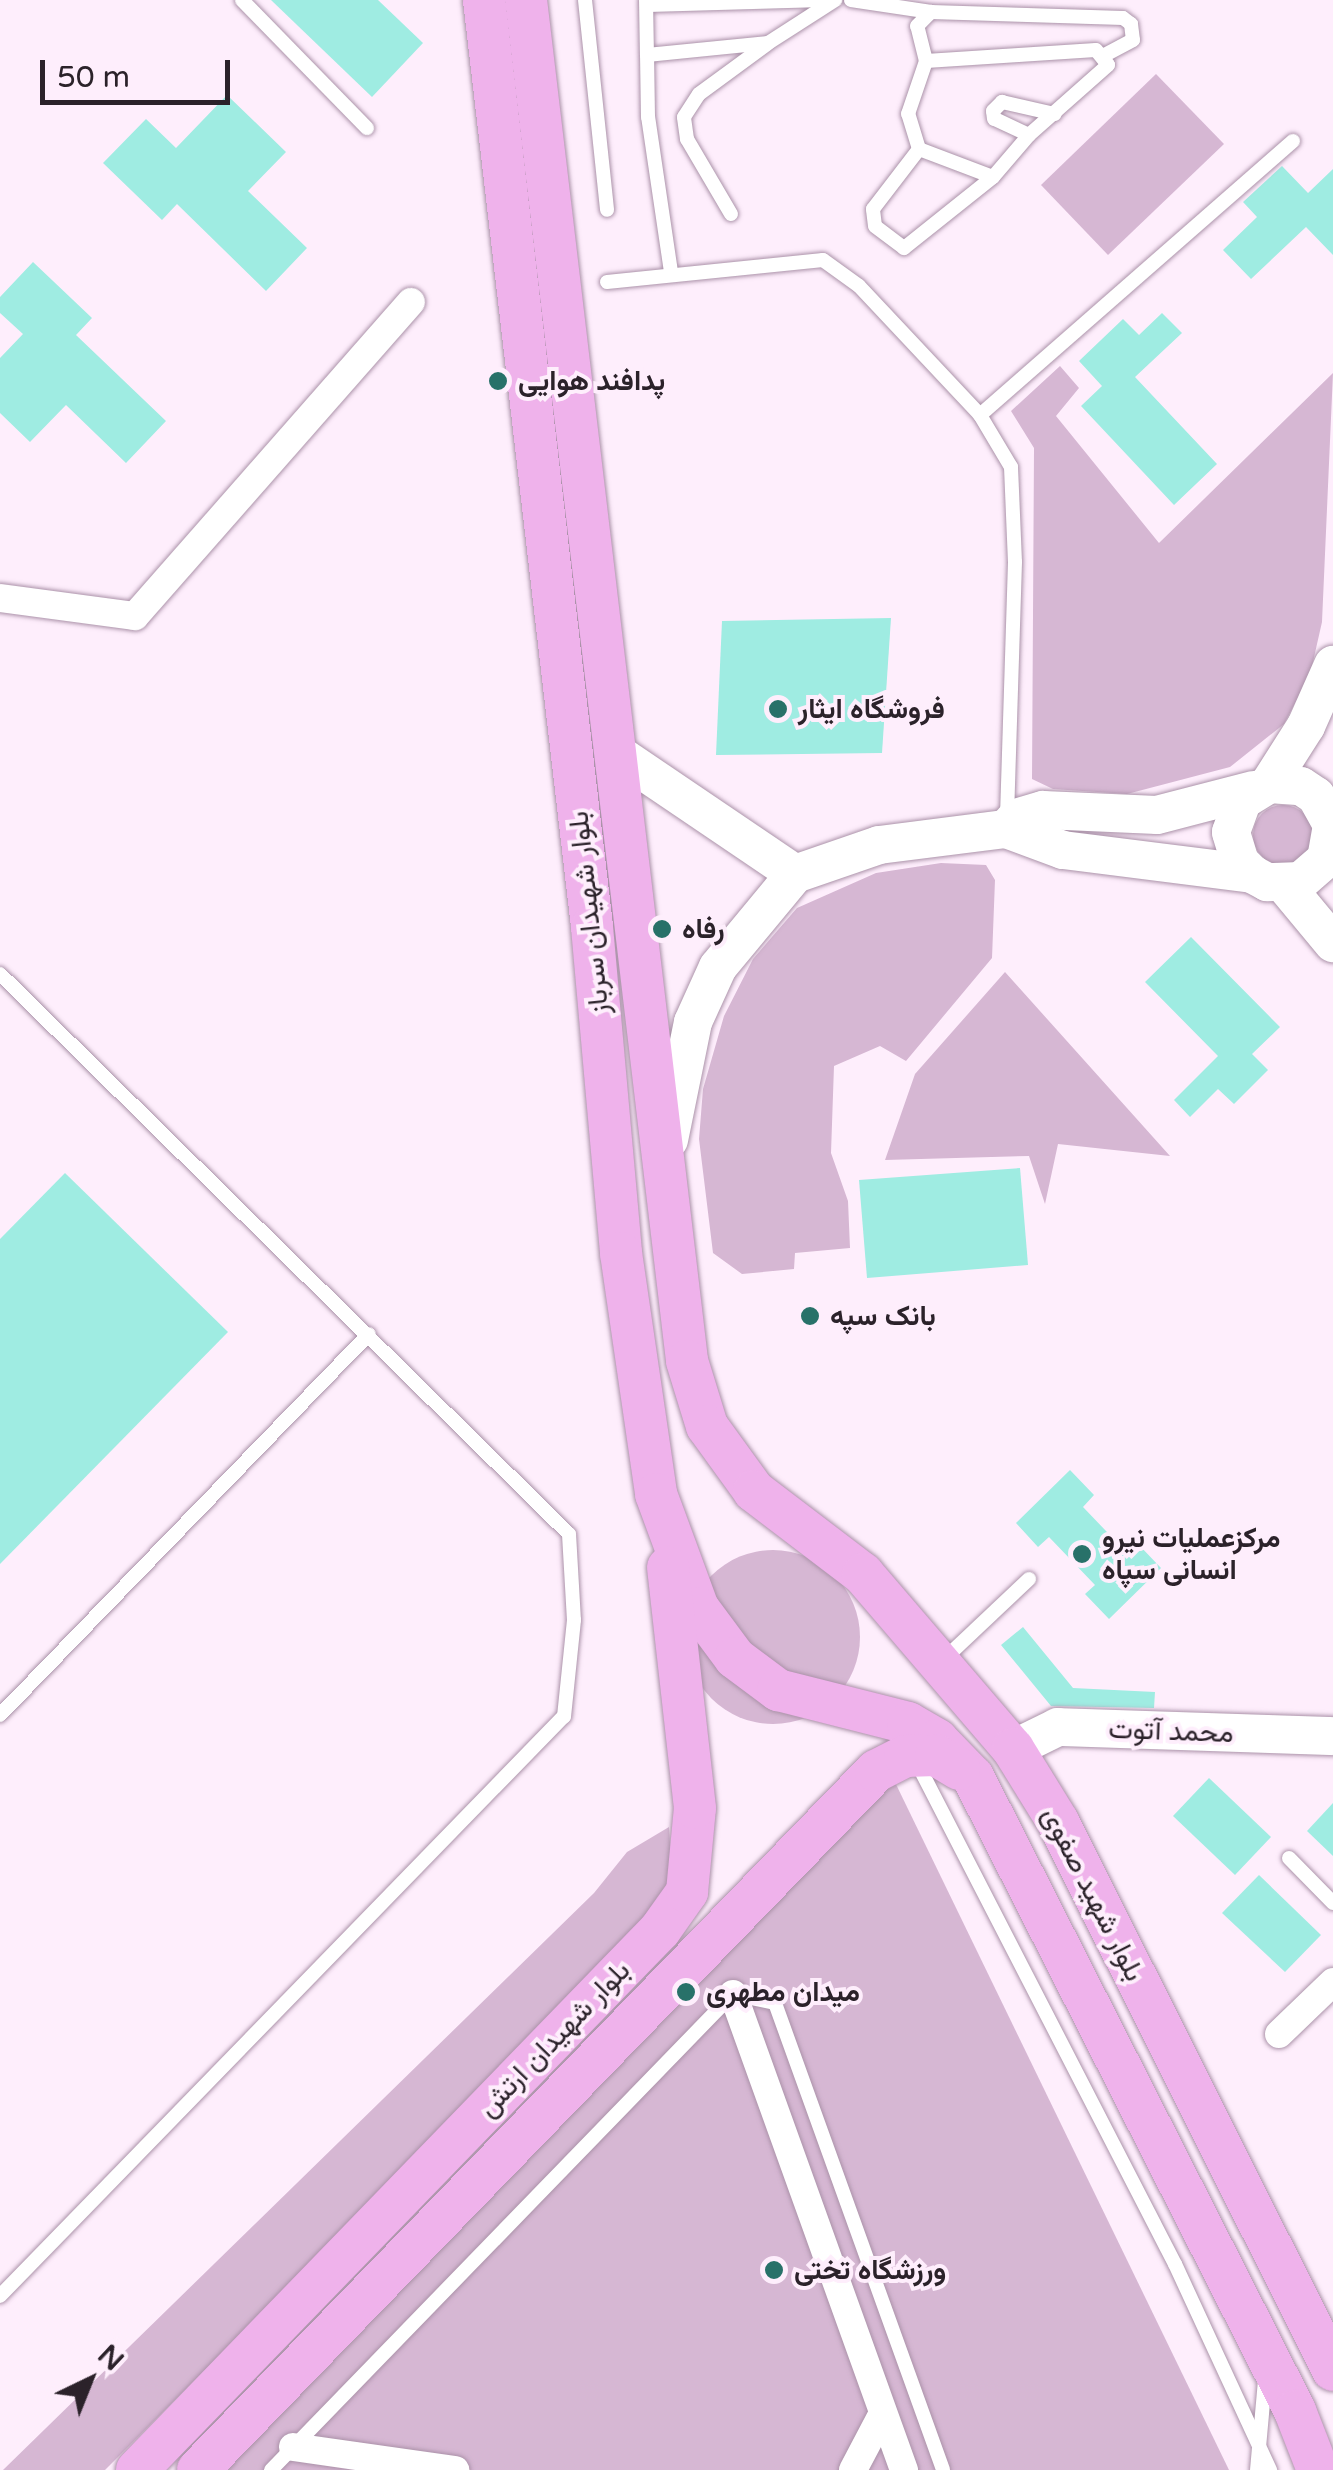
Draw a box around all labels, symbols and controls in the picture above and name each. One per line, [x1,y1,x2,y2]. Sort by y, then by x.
scale bar [45,40,235,102]
text: 50 m [57,59,130,96]
place label: پدافند هوایی [518,364,665,398]
marker: پدافند هوایی [487,370,509,392]
place label: فروشگاه ایثار [798,692,945,726]
marker: فروشگاه ایثار [767,698,789,720]
street label: بلوار شهیدان سرباز [562,810,616,1016]
place label: رفاه [682,912,725,946]
marker: رفاه [651,918,673,940]
place label: بانک سپه [830,1299,936,1333]
marker: بانک سپه [799,1305,821,1327]
place label: مرکزعملیات نیرو انسانی سپاه [1102,1521,1280,1587]
marker: مرکزعملیات نیرو انسانی سپاه [1071,1543,1093,1565]
street label: محمد آتوت [1108,1712,1234,1750]
street label: بلوار شهید صفوی [1035,1801,1151,1987]
street label: بلوار شهیدان ارتش [471,1954,637,2124]
place label: میدان مطهری [706,1975,860,2009]
marker: میدان مطهری [675,1981,697,2003]
place label: ورزشگاه تختی [794,2253,946,2287]
marker: ورزشگاه تختی [763,2259,785,2281]
north arrow [40,2330,140,2430]
text: N [91,2338,130,2378]

